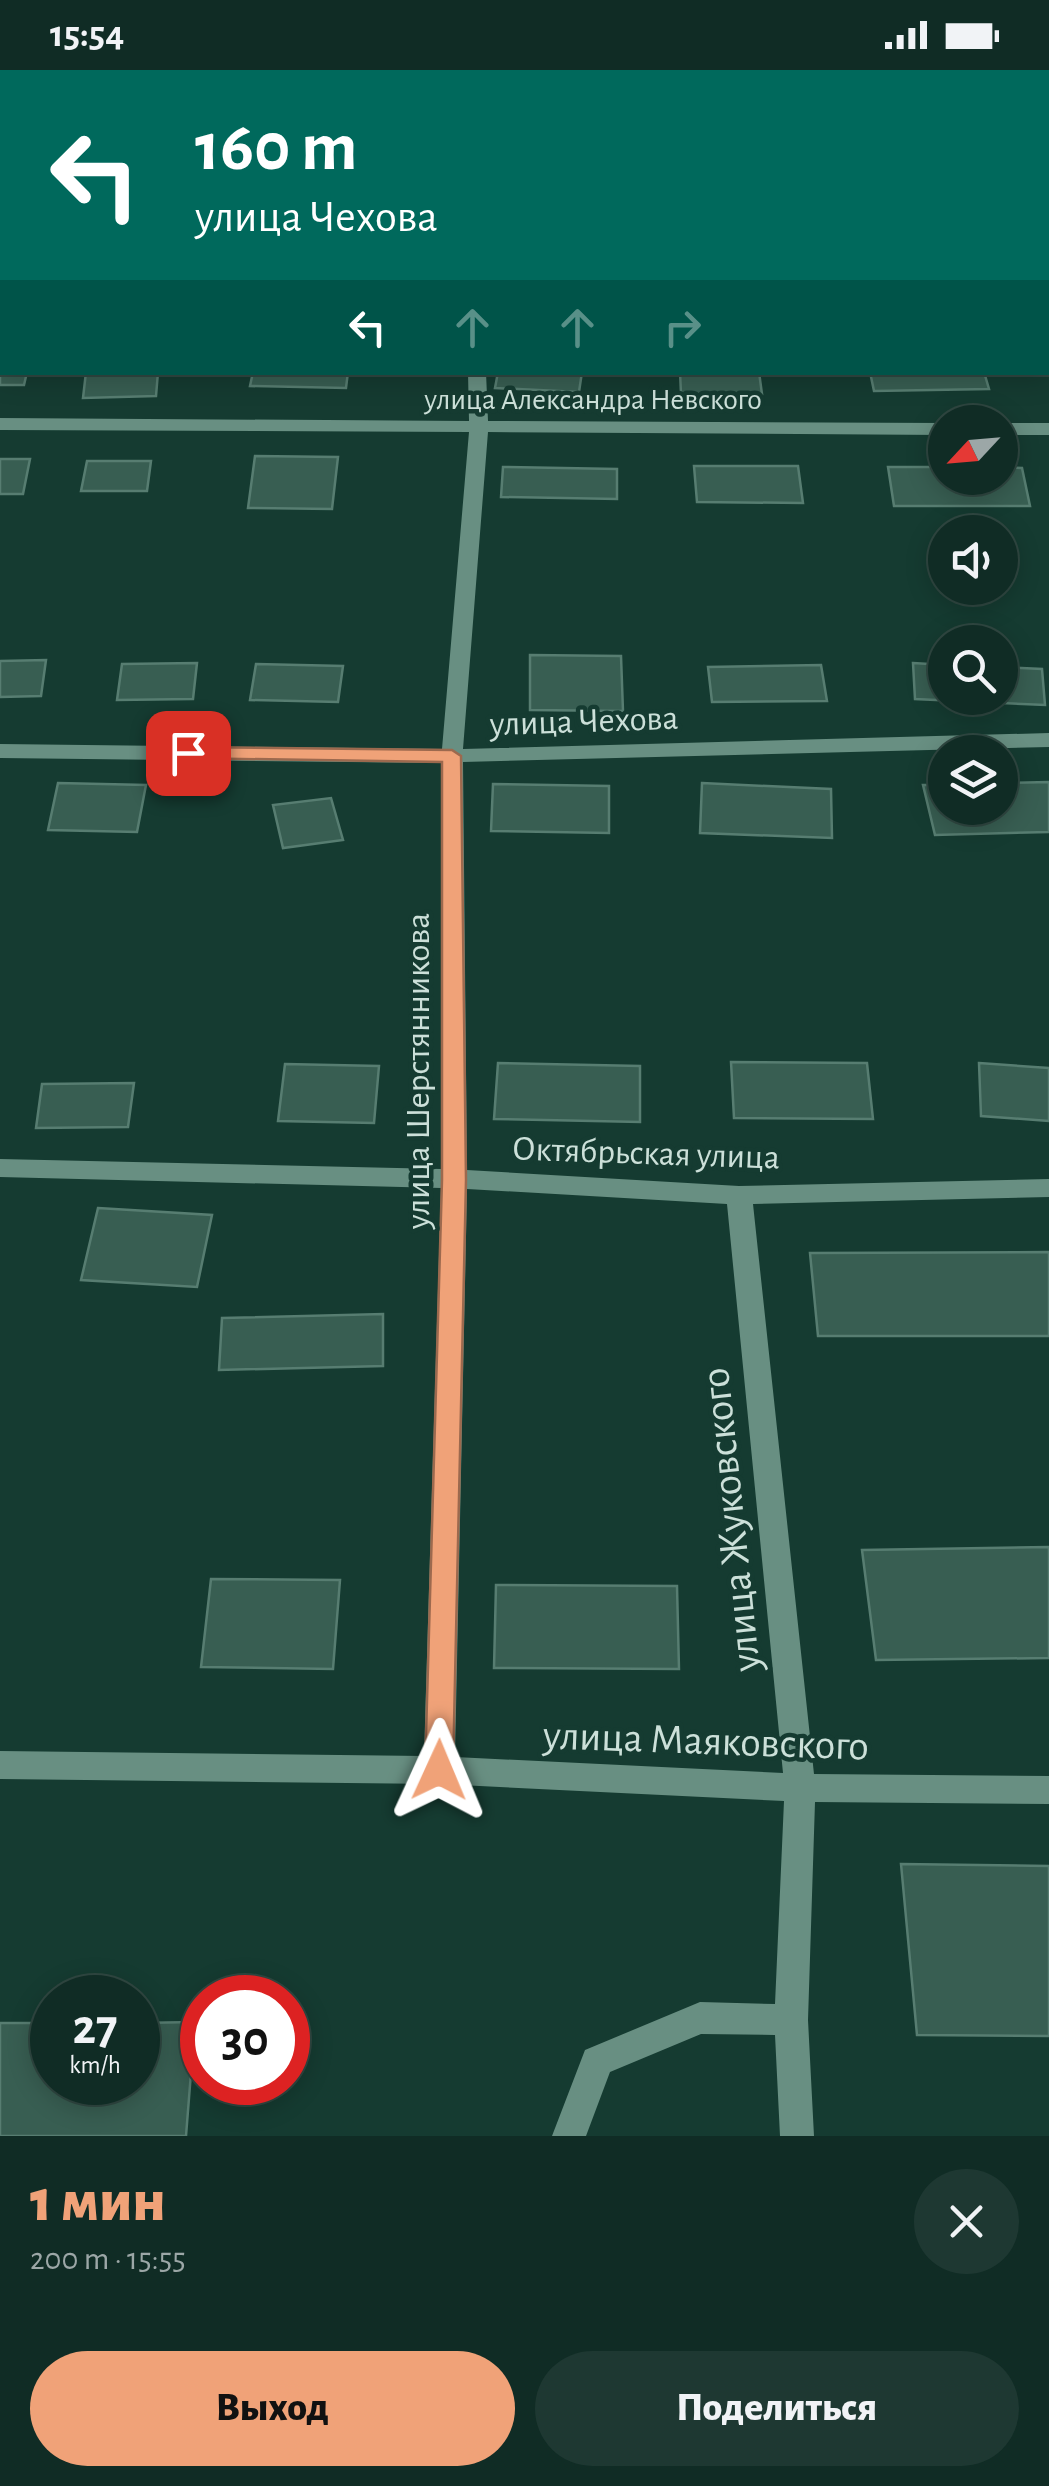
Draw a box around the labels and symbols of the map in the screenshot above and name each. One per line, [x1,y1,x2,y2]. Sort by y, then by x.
street label: улица Александра Невского [423,385,762,415]
north arrow [928,405,1018,495]
street label: улица Чехова [488,701,679,742]
pin [146,711,231,796]
street label: улица Шерстянникова [401,913,436,1230]
street label: Октябрьская улица [512,1131,780,1176]
street label: улица Жуковского [694,1366,768,1675]
street label: улица Маяковского [541,1714,870,1768]
position arrow [387,1718,491,1822]
speed limit sign: 30 [180,1975,310,2105]

